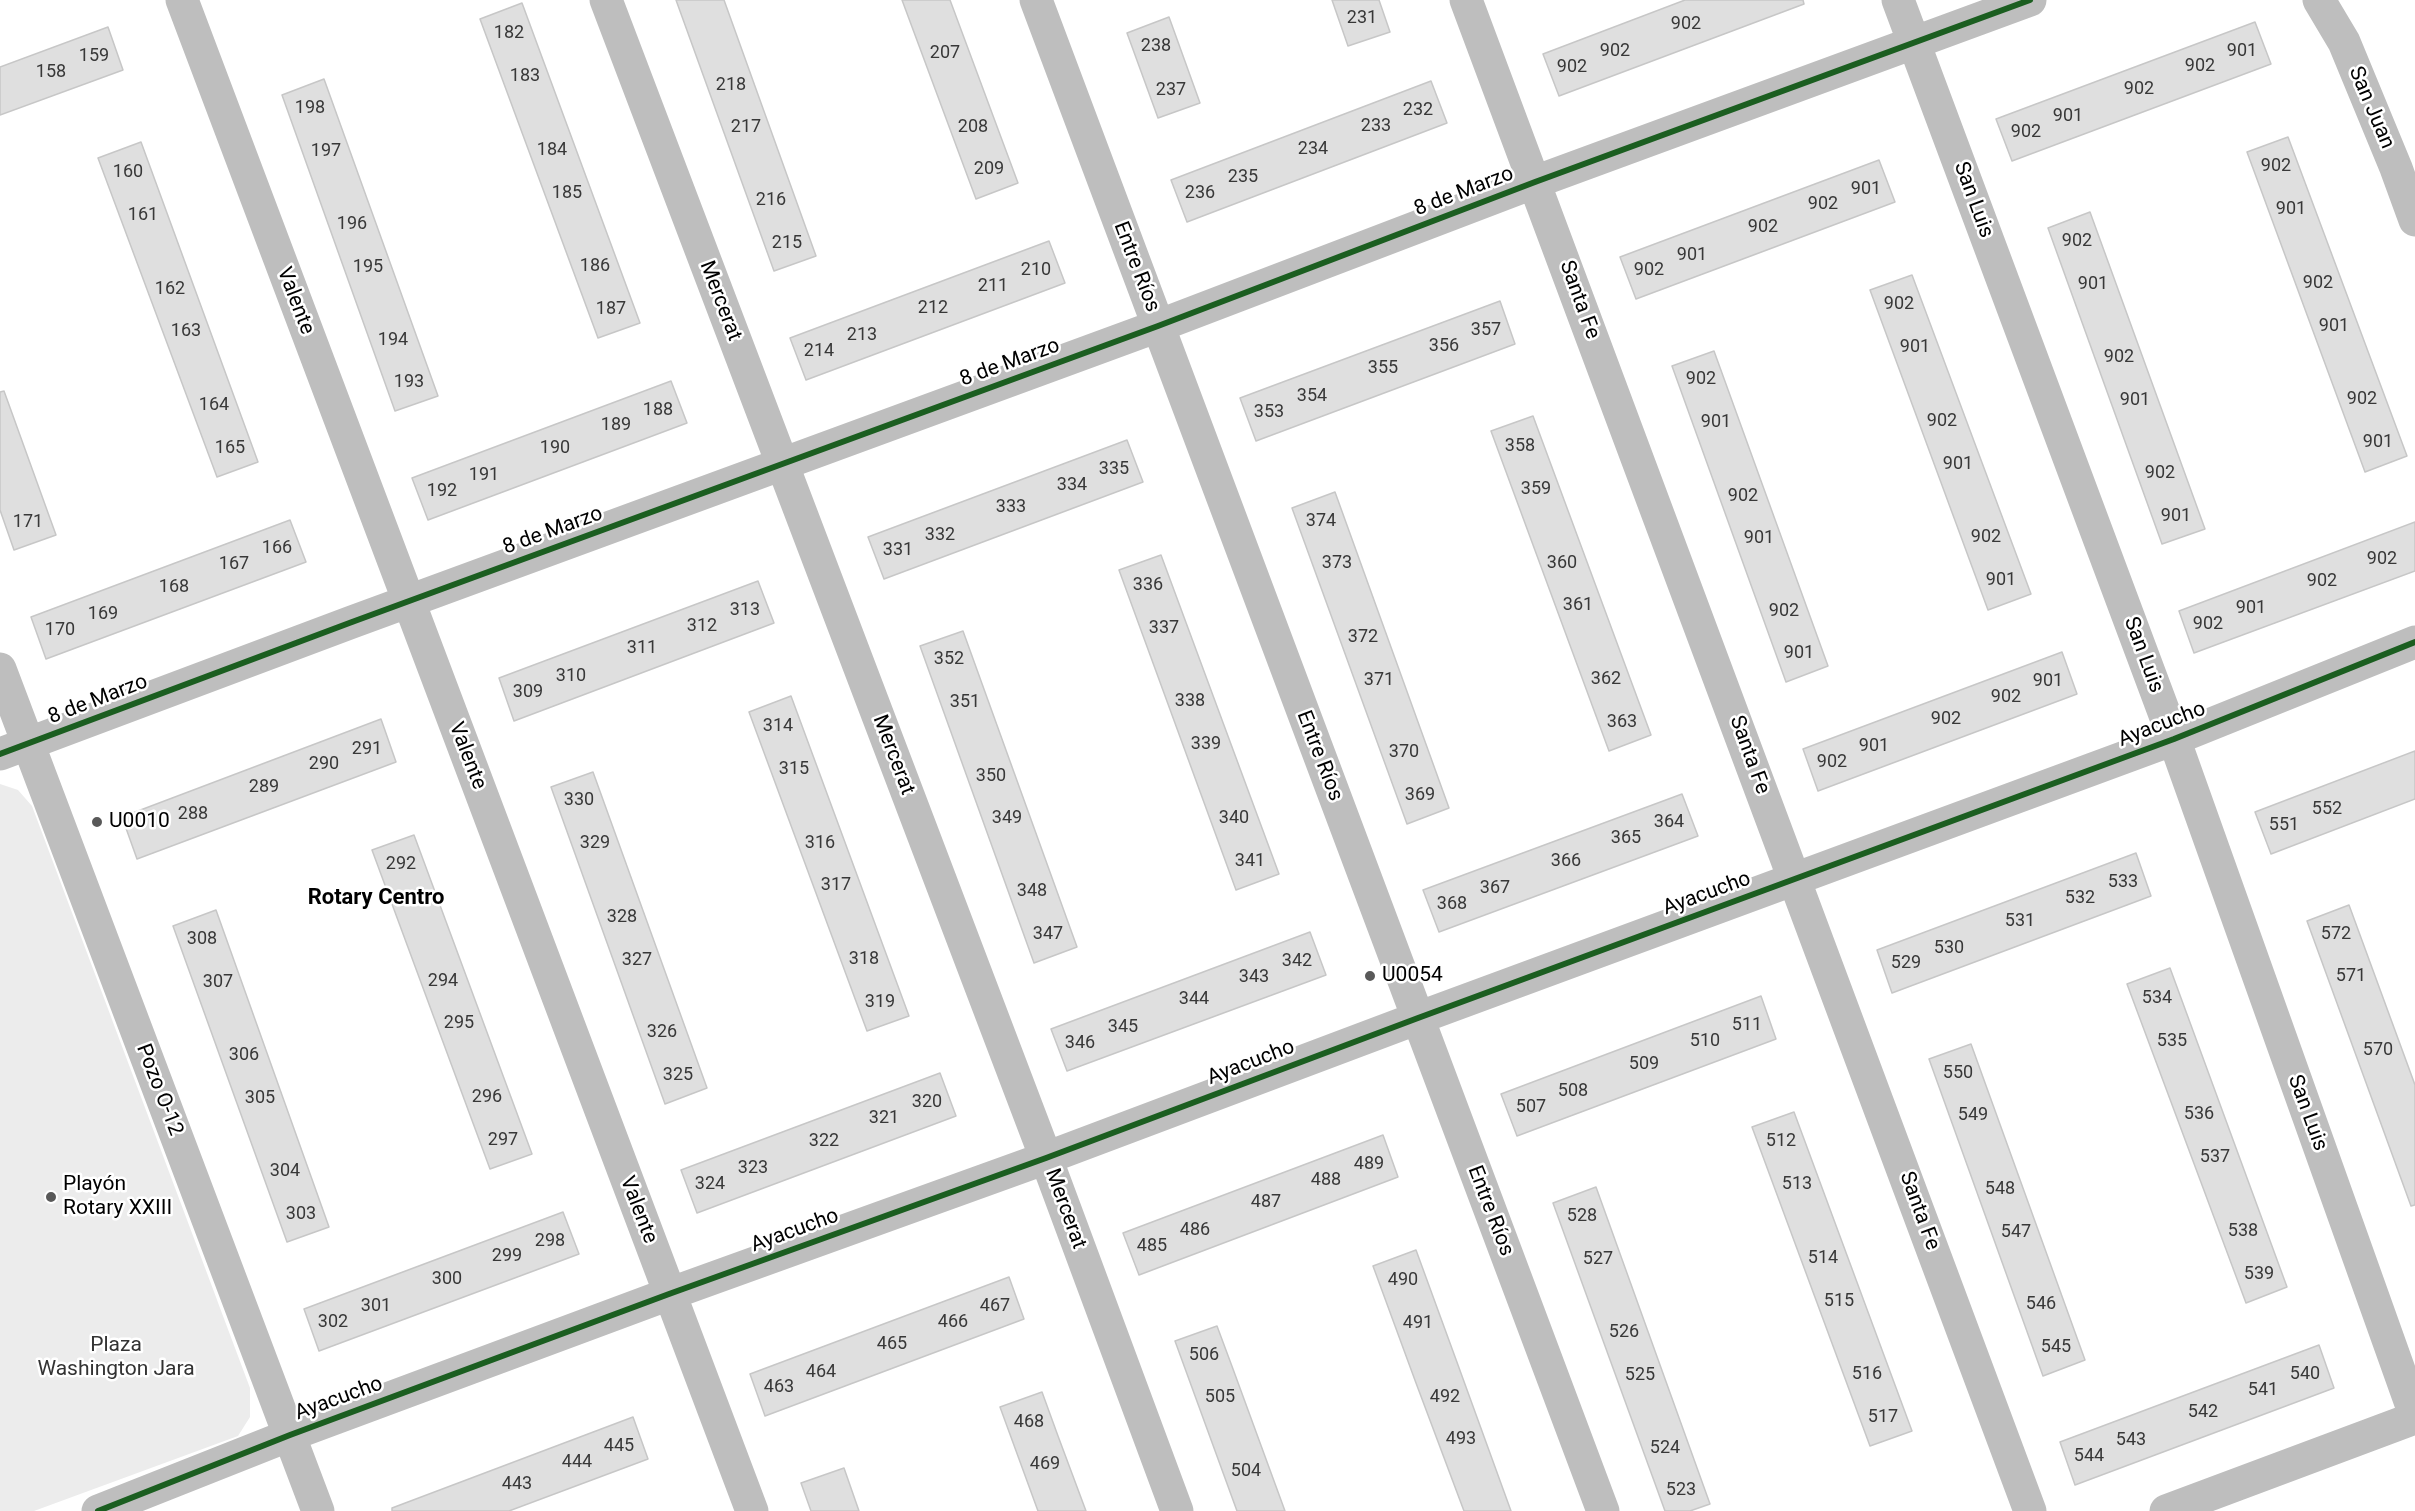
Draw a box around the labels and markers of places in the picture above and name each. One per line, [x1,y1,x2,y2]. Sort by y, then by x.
place label: U0010 [109,809,170,835]
marker: U0010 [90,815,104,829]
place label: U0054 [1382,963,1443,989]
marker: U0054 [1363,969,1377,983]
place label: Playón Rotary XXIII [63,1172,172,1222]
marker: Playón Rotary XXIII [44,1190,58,1204]

